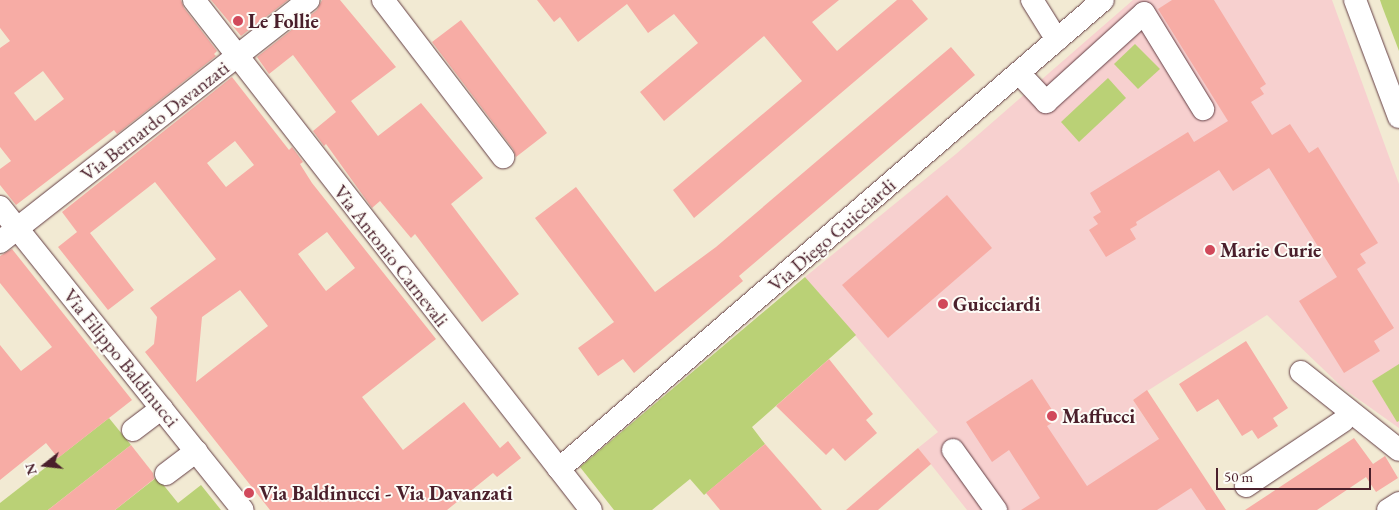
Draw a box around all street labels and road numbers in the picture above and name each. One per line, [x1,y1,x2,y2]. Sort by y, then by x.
street label: Via Bernardo Davanzati [76,56,234,186]
street label: Via Diego Guicciardi [763,173,901,297]
street label: Via Antonio Carnevali [328,180,454,332]
street label: Via Filippo Baldinucci [58,284,184,432]

